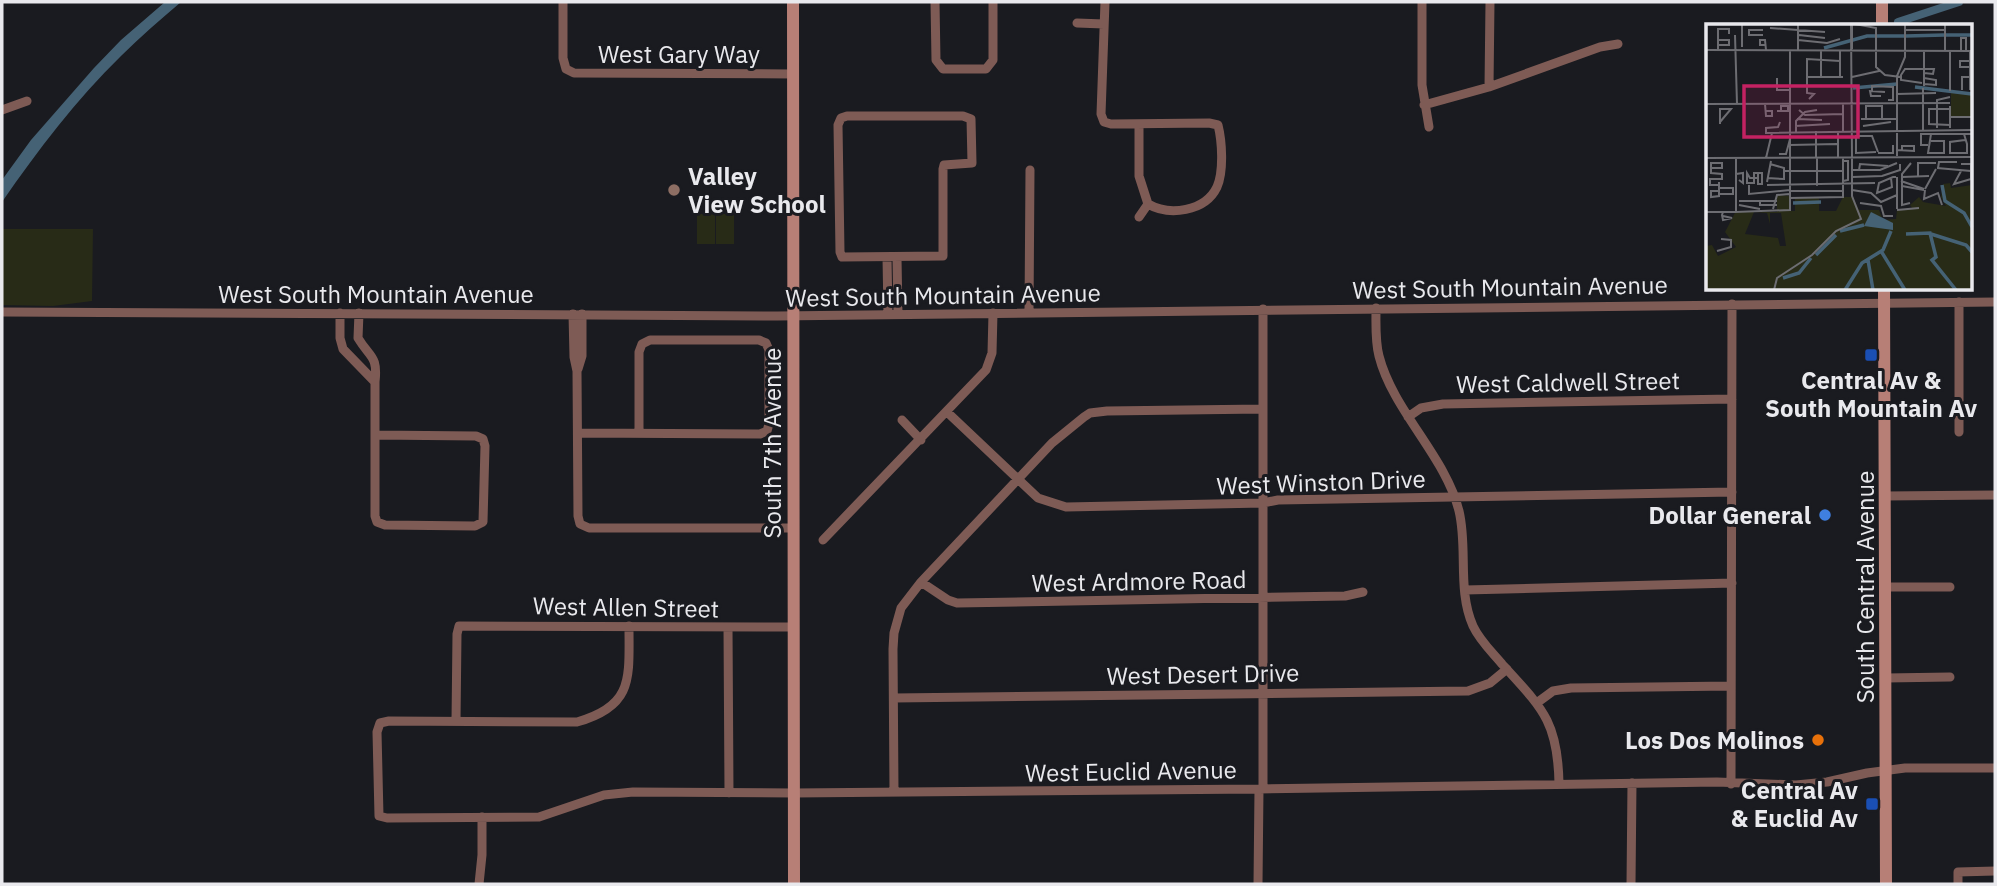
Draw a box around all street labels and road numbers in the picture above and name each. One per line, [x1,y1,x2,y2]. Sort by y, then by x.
street label: West Gary Way [598,38,760,70]
street label: West South Mountain Avenue [1352,268,1668,306]
street label: West South Mountain Avenue [785,276,1101,314]
street label: West South Mountain Avenue [218,278,534,310]
street label: South 7th Avenue [756,348,788,539]
street label: West Caldwell Street [1456,364,1680,400]
street label: West Winston Drive [1216,462,1426,502]
street label: South Central Avenue [1849,471,1881,703]
street label: West Ardmore Road [1031,563,1247,599]
street label: West Allen Street [533,589,719,625]
street label: West Desert Drive [1106,656,1300,692]
street label: West Euclid Avenue [1025,753,1237,789]

